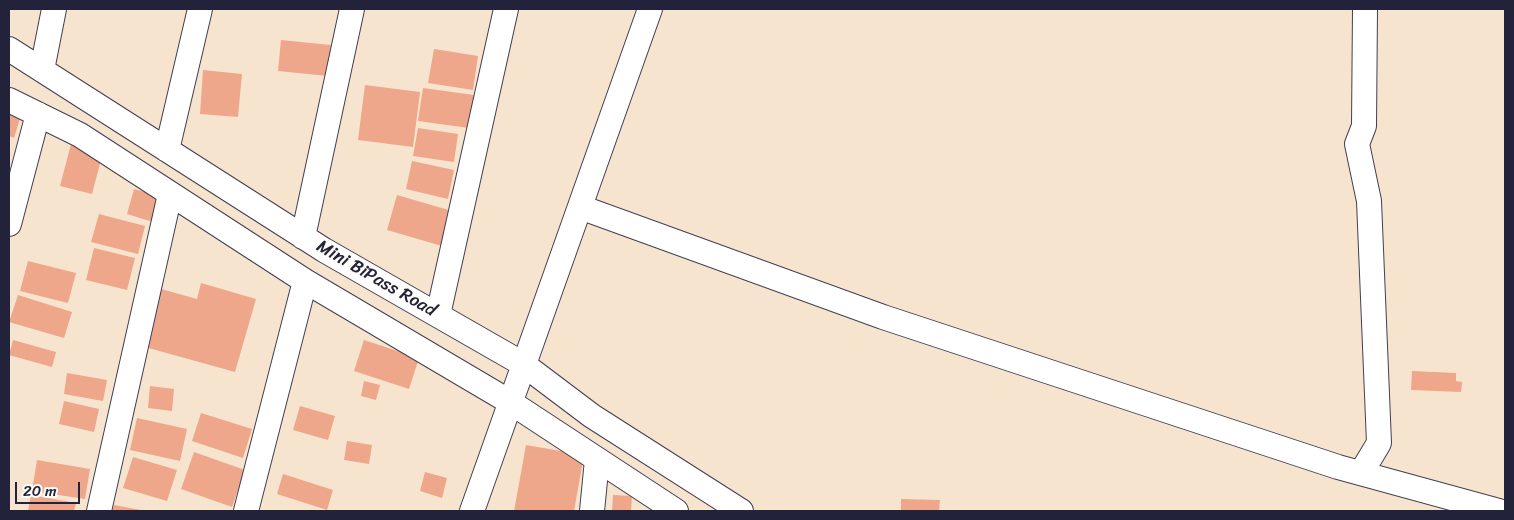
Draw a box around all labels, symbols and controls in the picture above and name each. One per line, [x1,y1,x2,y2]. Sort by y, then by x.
street label: Mini BiPass Road [312,236,440,322]
scale bar [18,472,82,504]
text: 20 m [23,478,57,504]

